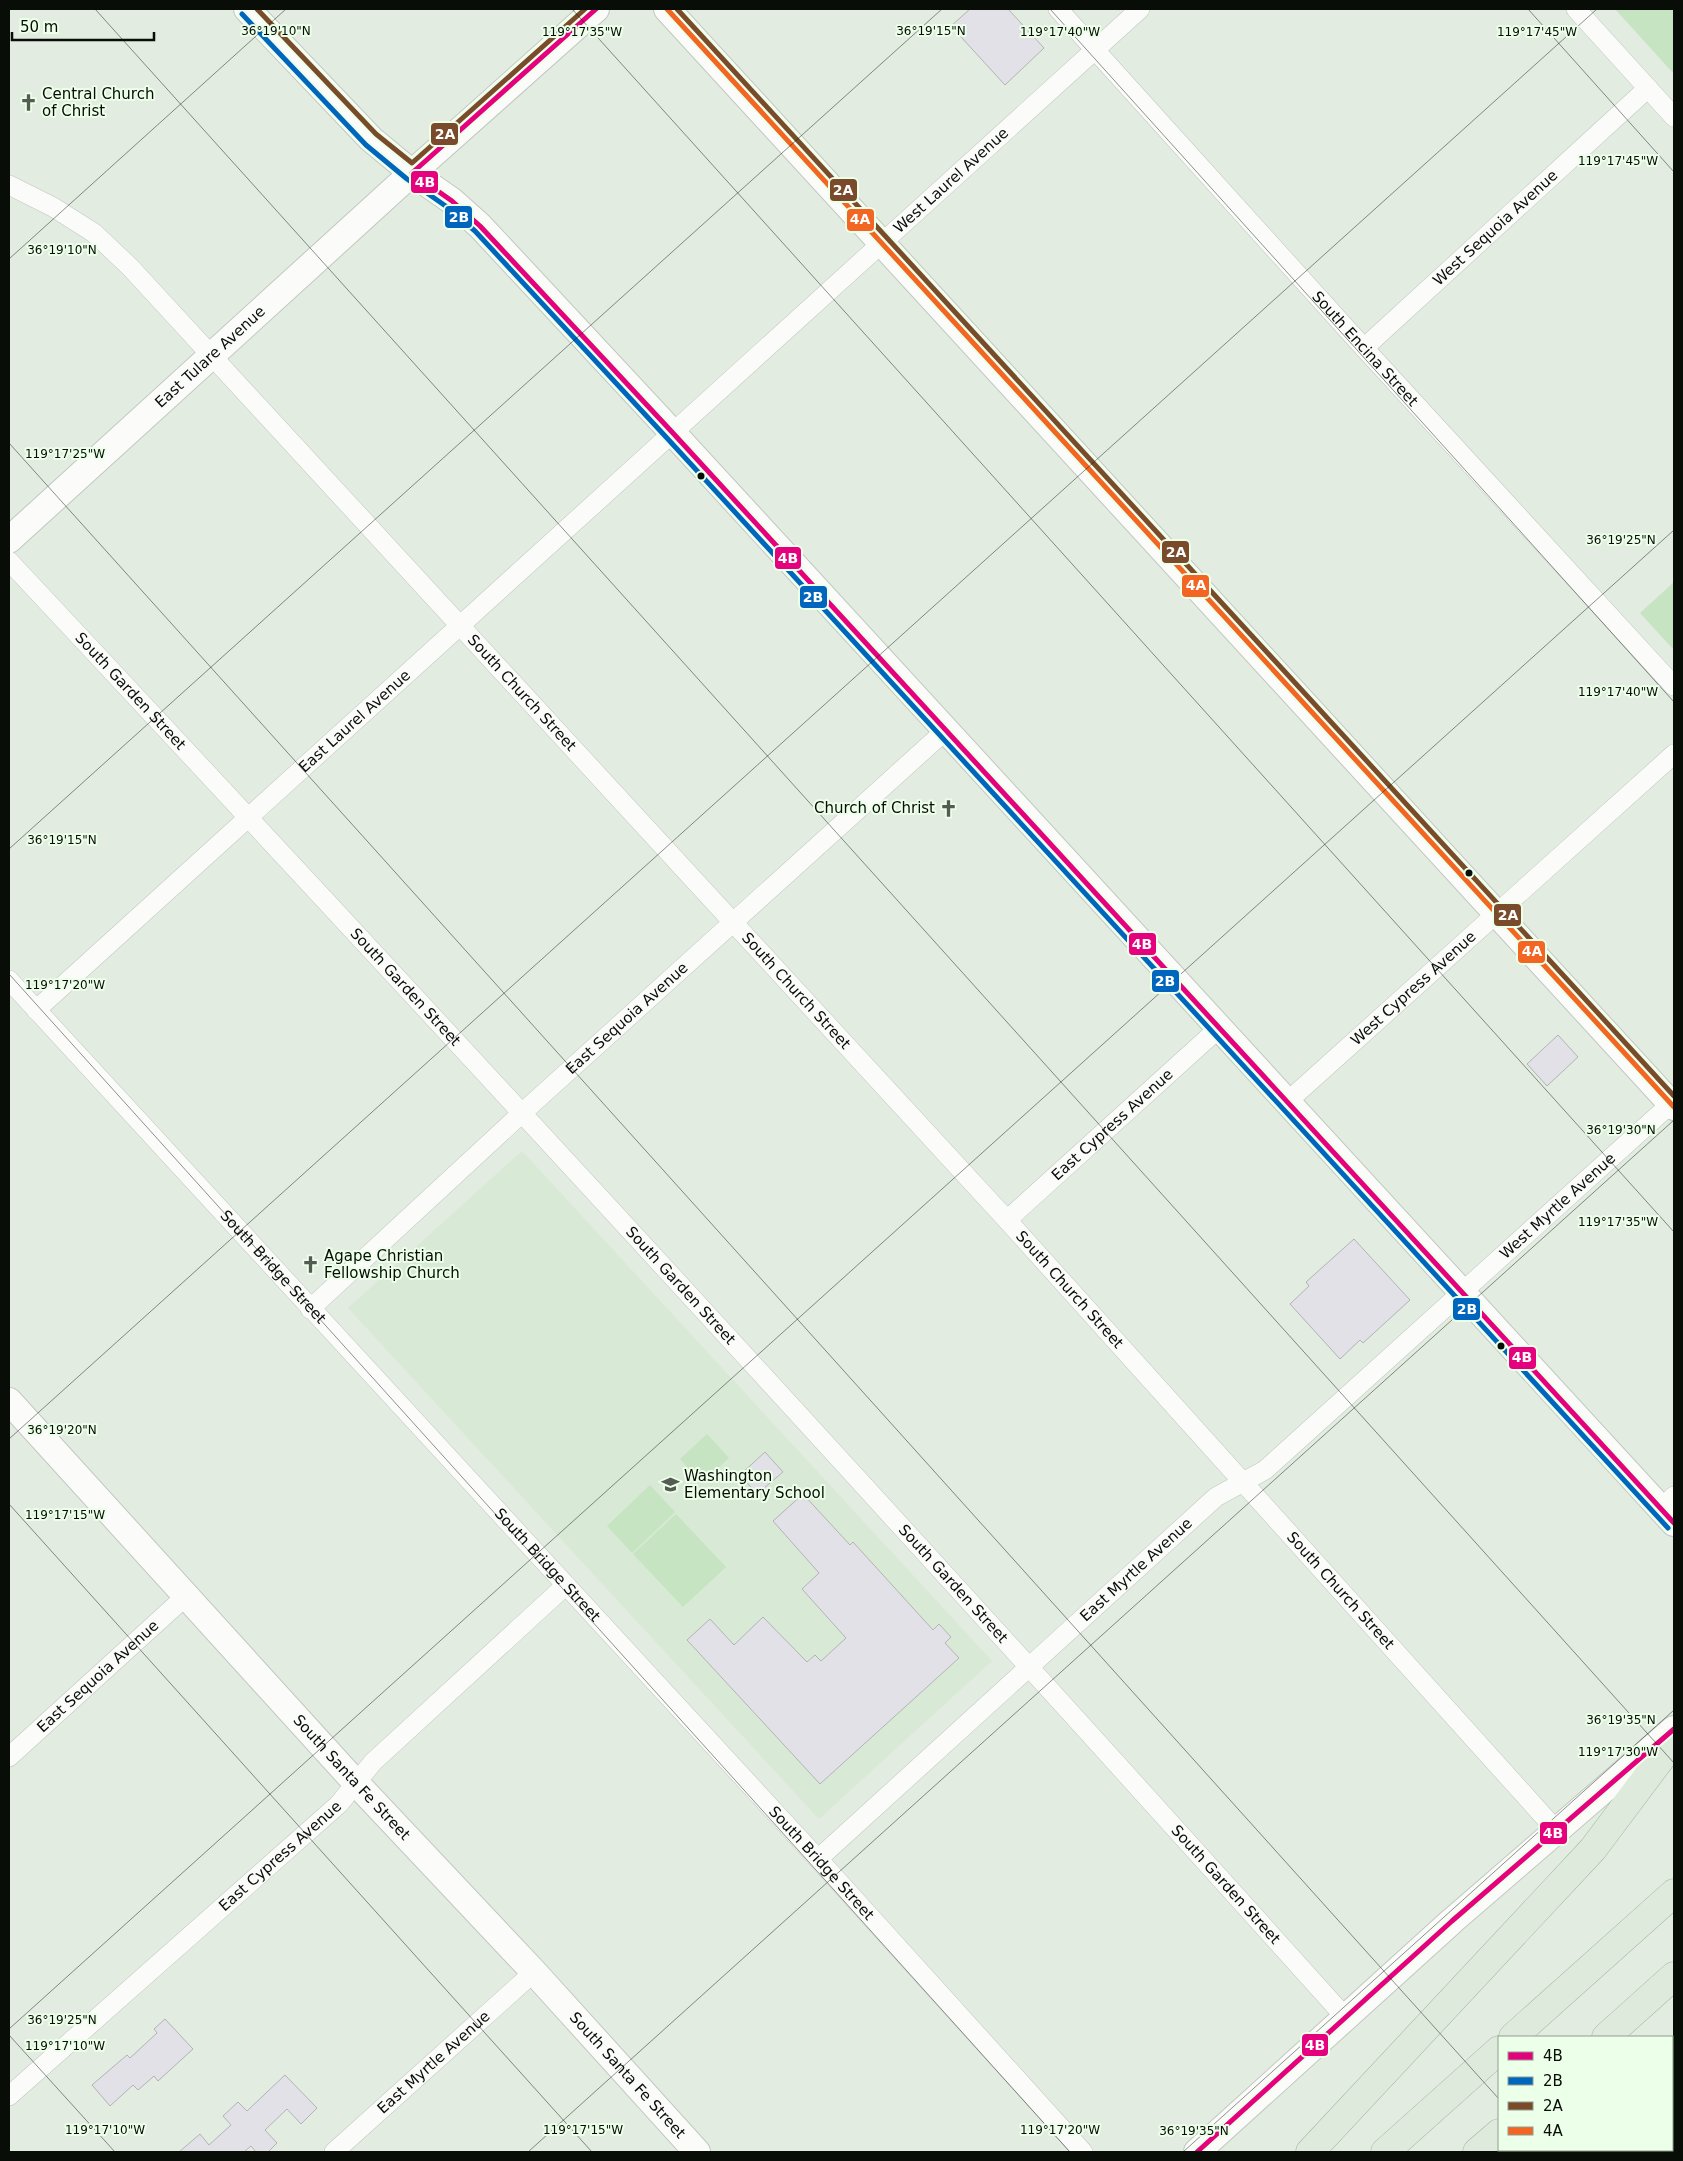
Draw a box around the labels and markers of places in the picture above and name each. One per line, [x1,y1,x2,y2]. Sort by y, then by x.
place label: Central Church of Christ [42,85,154,120]
church icon: Central Church of Christ [18,93,38,113]
unlabelled marker [696,471,706,481]
church icon: Church of Christ [939,798,959,818]
place label: Church of Christ [814,799,935,817]
unlabelled marker [1464,868,1474,878]
place label: Agape Christian Fellowship Church [324,1247,460,1282]
church icon: Agape Christian Fellowship Church [300,1255,320,1275]
unlabelled marker [1496,1341,1506,1351]
place label: Washington Elementary School [684,1467,825,1502]
school or university icon: Washington Elementary School [660,1475,680,1495]

